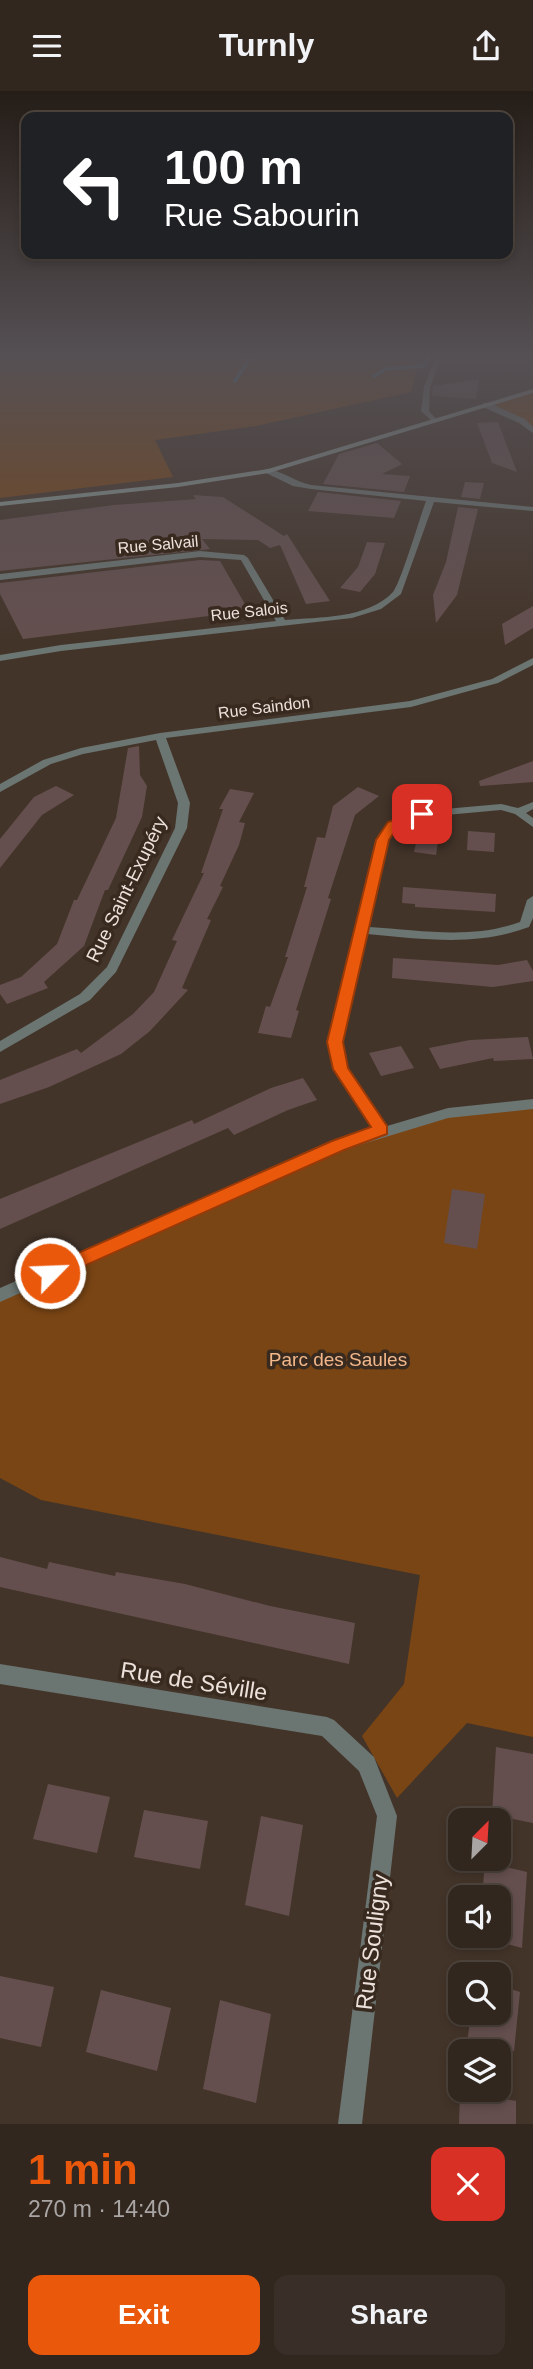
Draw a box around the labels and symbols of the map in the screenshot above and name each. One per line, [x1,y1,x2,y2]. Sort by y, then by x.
street label: Rue Salvail [117,533,199,556]
street label: Rue Salois [210,599,288,624]
street label: Rue Saindon [217,693,311,722]
pin [392,784,452,844]
street label: Rue Saint-Exupéry [82,813,171,965]
position arrow [13.0,1236,87.0,1310]
park label: Parc des Saules [269,1349,407,1370]
street label: Rue de Séville [119,1657,269,1705]
north arrow [448,1808,511,1871]
street label: Rue Souligny [351,1872,393,2011]

